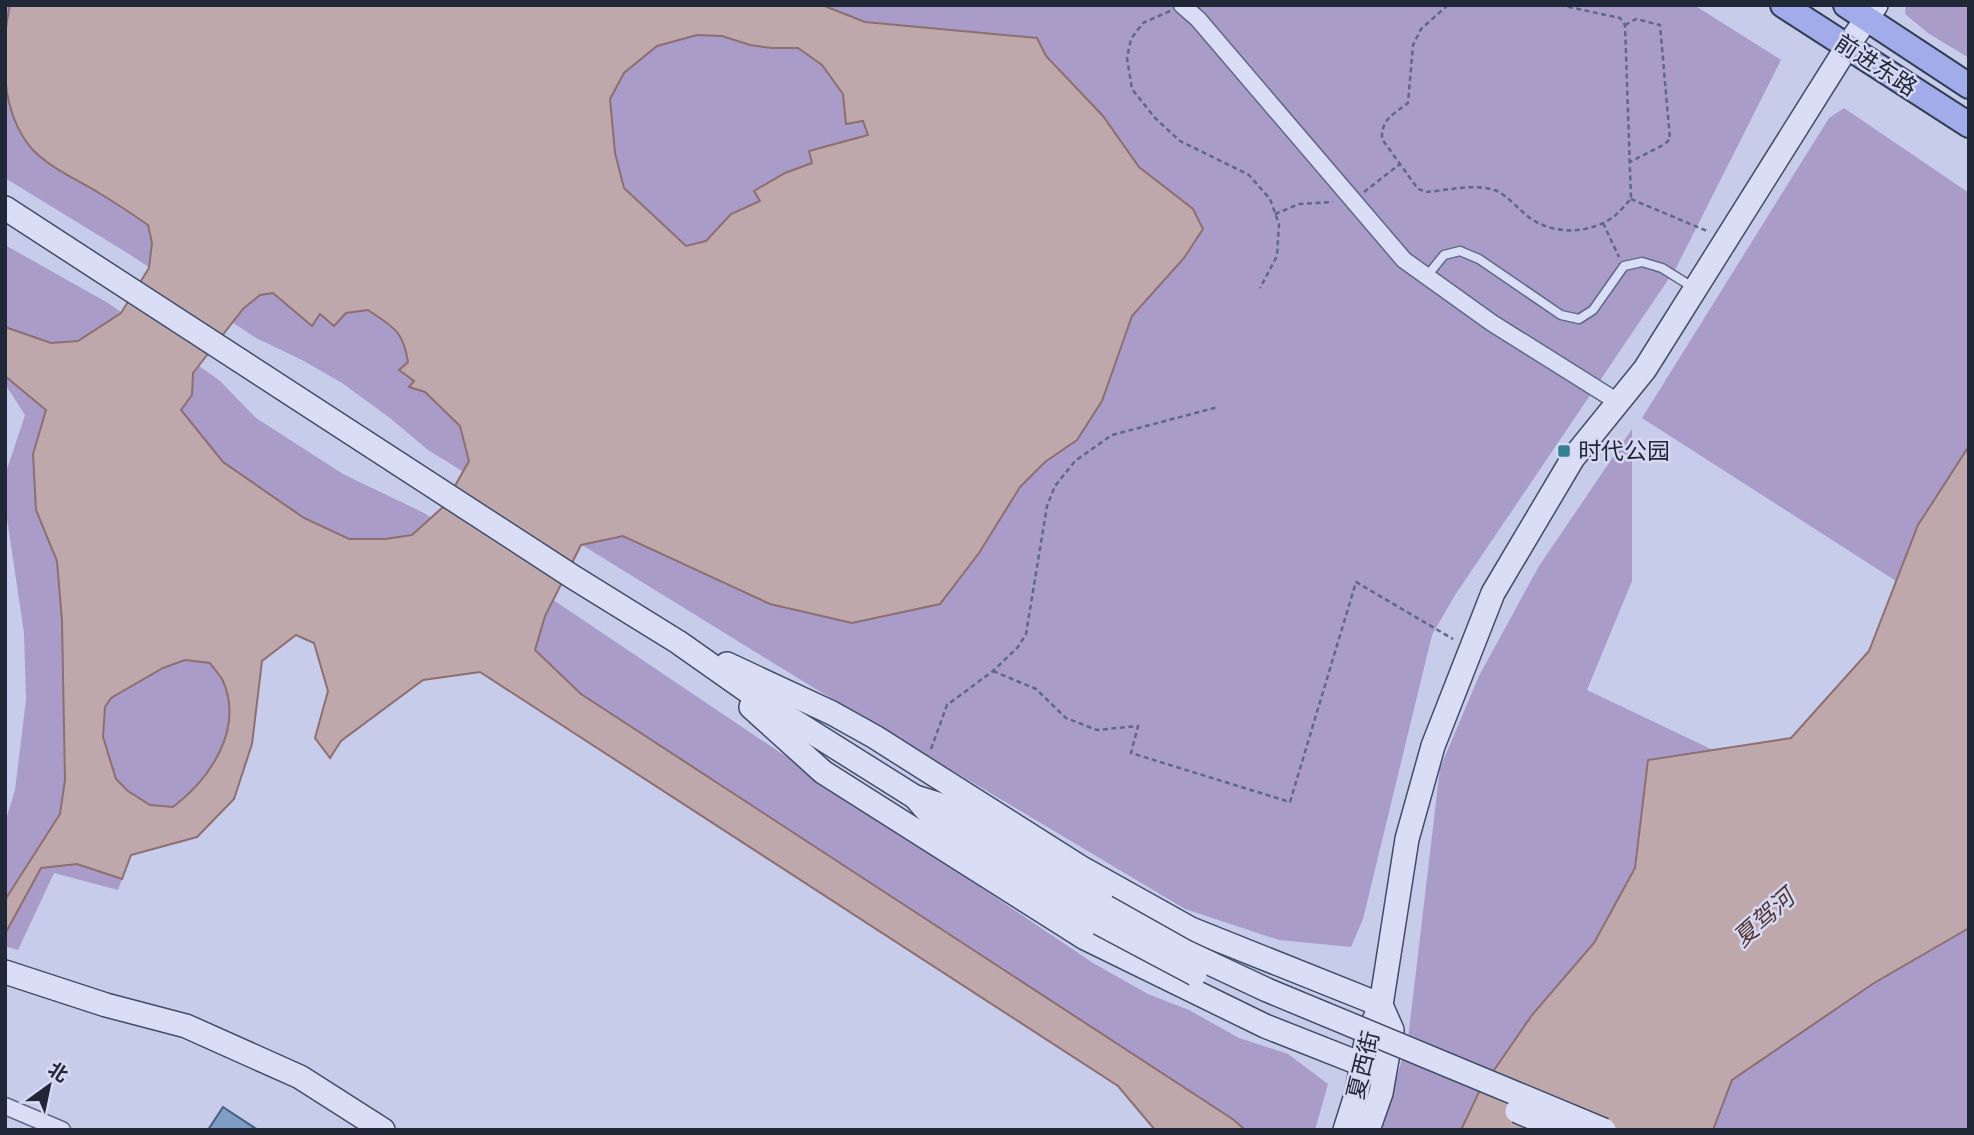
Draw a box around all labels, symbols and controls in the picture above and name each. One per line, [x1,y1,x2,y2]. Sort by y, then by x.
street label: 前进东路 [1830,26,1924,102]
place label: 时代公园 [1578,434,1670,465]
marker: 时代公园 [1556,443,1572,459]
water label: 夏驾河 [1725,878,1803,952]
street label: 夏西街 [1338,1027,1385,1102]
north arrow [14,1051,84,1121]
text: 北 [44,1055,74,1087]

